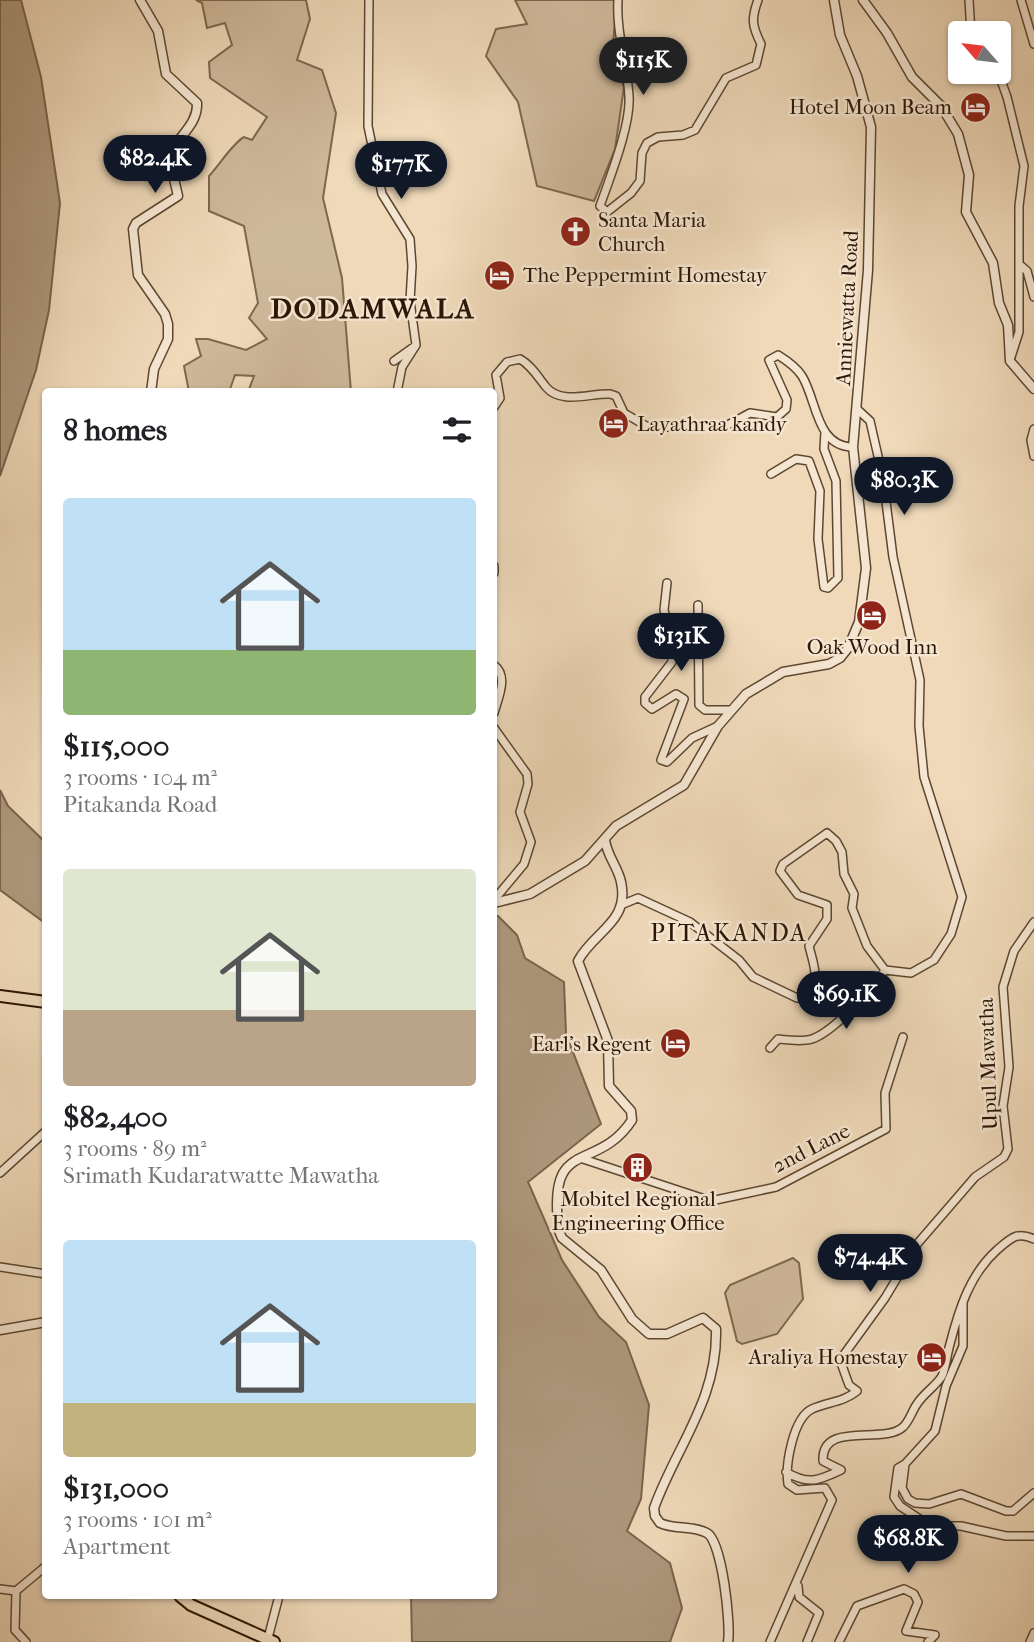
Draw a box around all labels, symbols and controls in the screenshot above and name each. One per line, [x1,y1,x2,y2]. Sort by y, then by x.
north arrow [948,21,1012,84]
map controls [948,21,1011,84]
pin: $115K [594,38,692,97]
text: $115K [615,46,671,73]
hotel icon: Hotel Moon Beam [958,90,992,124]
place label: Hotel Moon Beam [789,95,953,119]
pin: $82.4K [98,136,212,195]
pin: $177K [352,142,450,201]
text: $82.4K [119,144,191,171]
text: $177K [371,150,431,177]
place label: Santa Maria Church [598,208,706,256]
church icon: Santa Maria Church [558,215,592,249]
street label: Anniewatta Road [831,229,863,387]
hotel icon: The Peppermint Homestay [483,258,517,292]
place label: The Peppermint Homestay [523,263,768,287]
district label: DODAMWALA [270,292,476,325]
hotel icon: Layathraa kandy [597,407,631,441]
icon: filters [438,411,476,449]
place label: Layathraa kandy [637,412,788,436]
text: 8 homes [63,413,167,448]
pin: $80.3K [847,458,961,517]
text: $80.3K [870,466,938,493]
icon: home [207,543,333,669]
hotel icon: Oak Wood Inn [855,598,889,632]
pin: $131K [632,614,730,673]
text: $131K [653,622,709,649]
place label: Oak Wood Inn [807,635,937,659]
text: $115,000 [63,729,170,764]
text: 3 rooms · 104 m² [63,764,217,791]
text: Pitakanda Road [63,791,217,818]
icon: home [207,914,333,1040]
district label: PITAKANDA [650,919,808,947]
pin: $69.1K [789,972,903,1031]
text: $69.1K [813,980,879,1007]
street label: Upul Mawatha [974,997,1002,1131]
hotel icon: Earl's Regent [658,1027,692,1061]
place label: Earl's Regent [532,1032,653,1056]
text: $82,400 [63,1100,168,1135]
street label: 2nd Lane [768,1118,854,1178]
text: 3 rooms · 89 m² [63,1135,207,1162]
building icon: Mobitel Regional Engineering Office [621,1150,655,1184]
text: Srimath Kudaratwatte Mawatha [63,1162,379,1189]
place label: Mobitel Regional Engineering Office [551,1187,725,1235]
pin: $74.4K [813,1234,927,1294]
text: $74.4K [834,1243,906,1270]
icon: home [207,1285,333,1411]
hotel icon: Araliya Homestay [914,1340,948,1374]
place label: Araliya Homestay [747,1345,909,1369]
text: $131,000 [63,1471,169,1506]
text: 3 rooms · 101 m² [63,1506,212,1533]
pin: $68.8K [851,1516,965,1575]
text: $68.8K [873,1524,943,1551]
text: Apartment [63,1533,171,1560]

